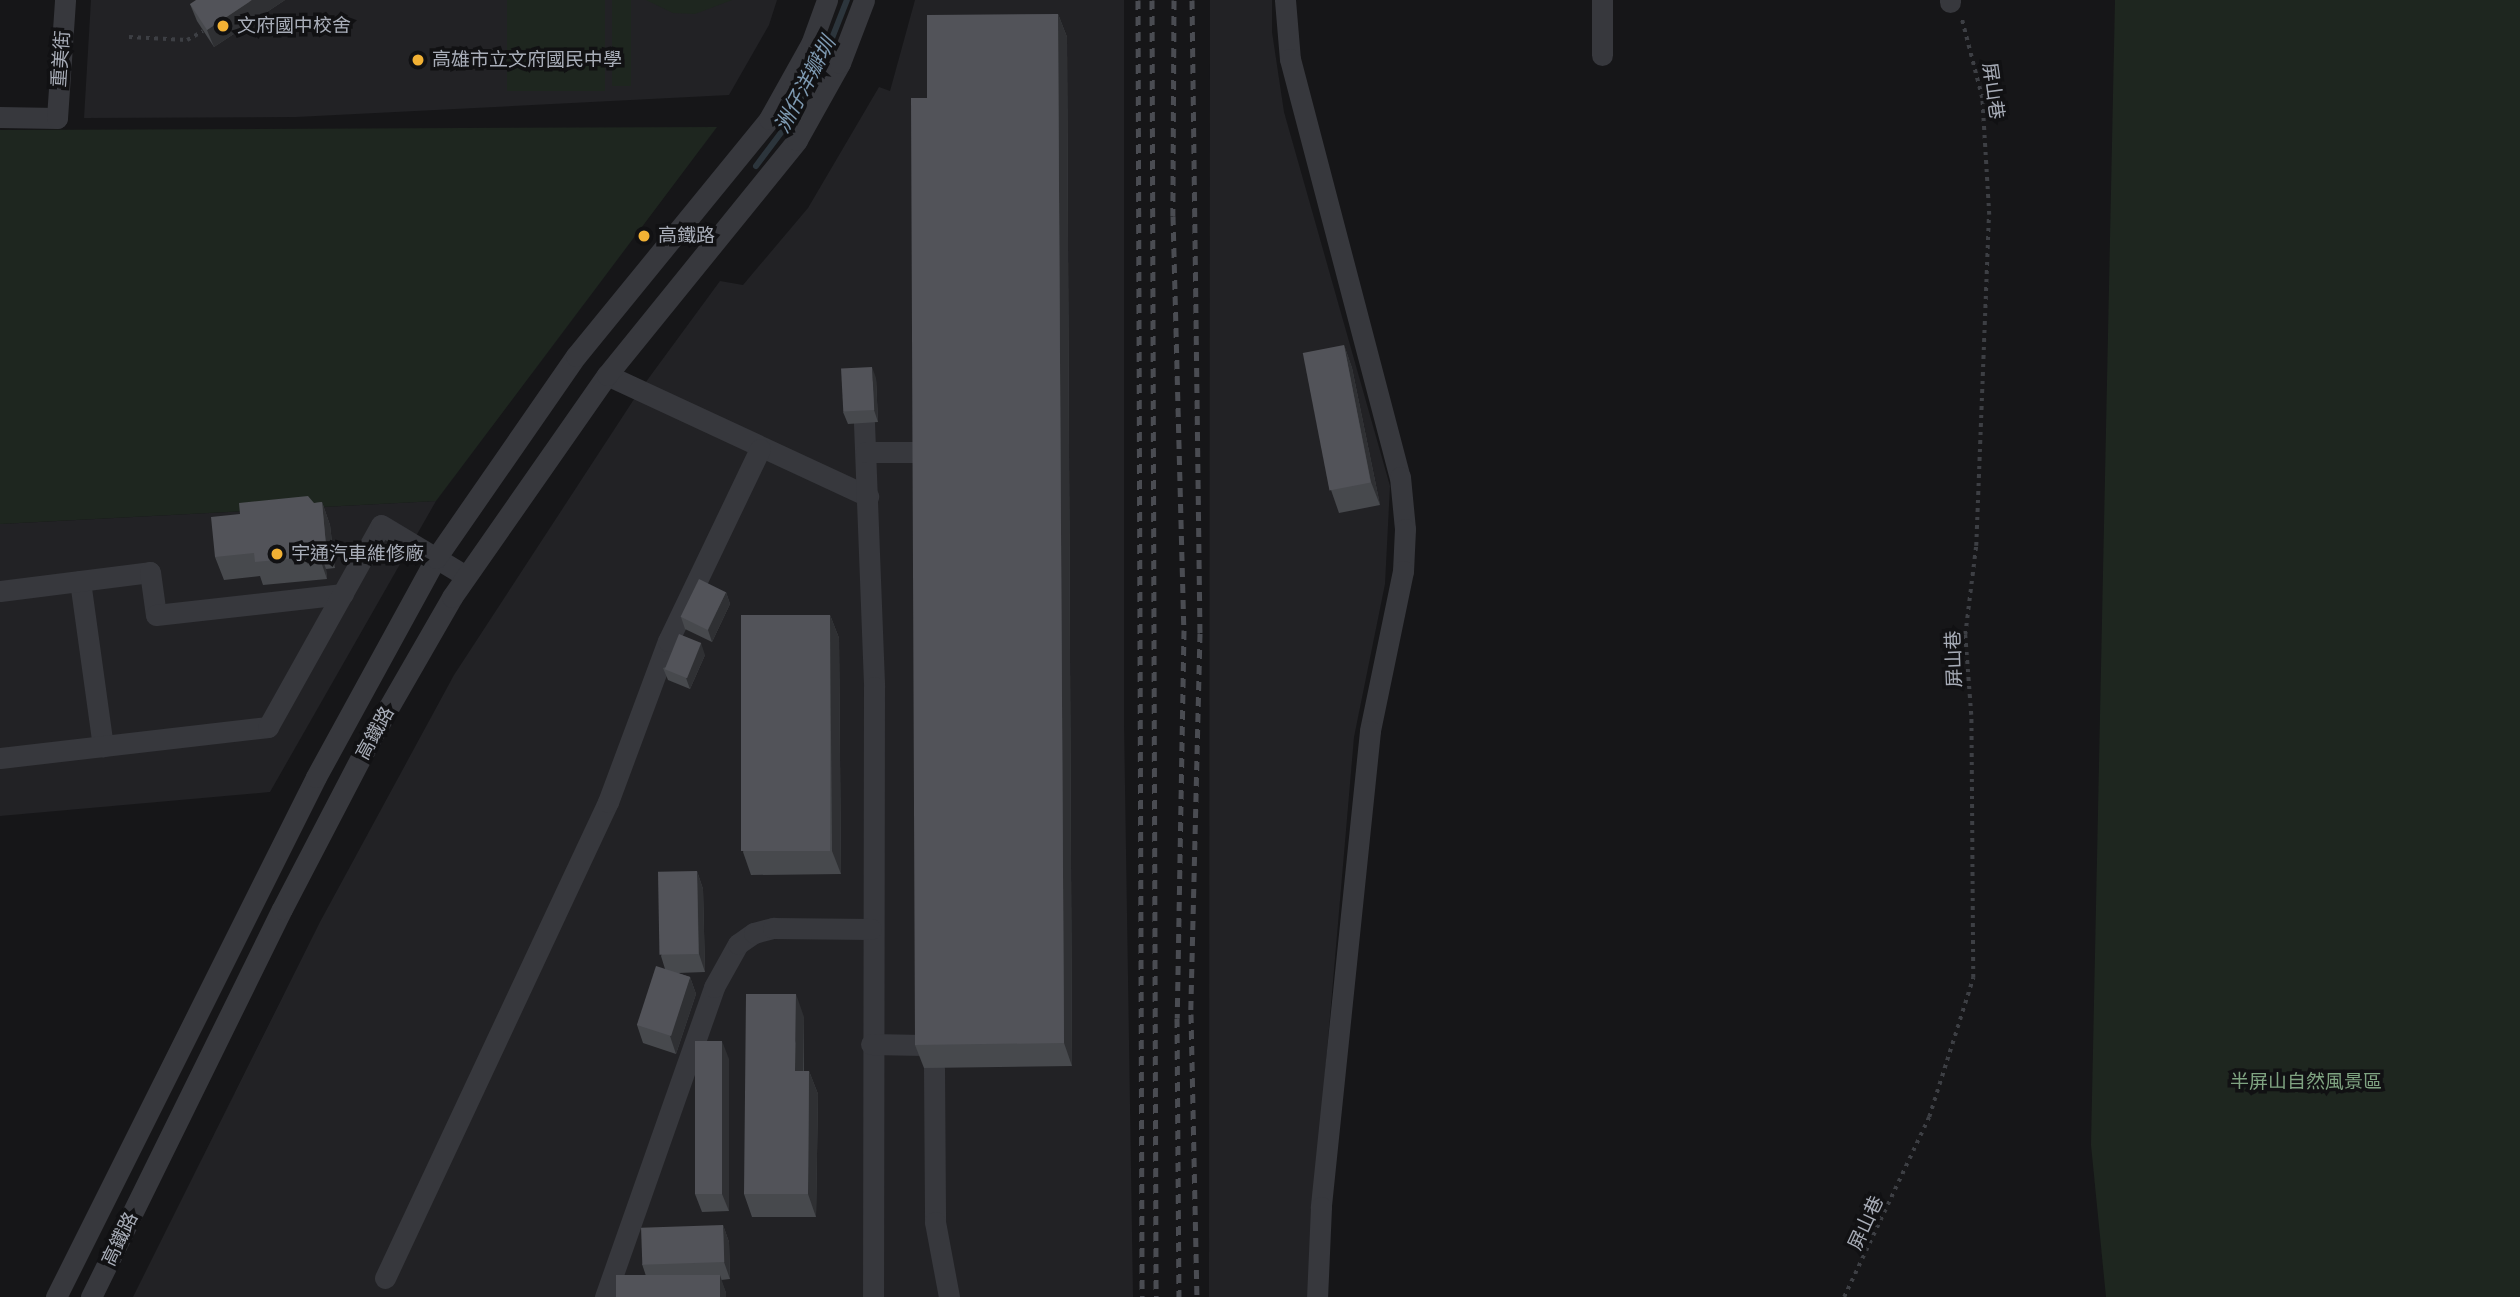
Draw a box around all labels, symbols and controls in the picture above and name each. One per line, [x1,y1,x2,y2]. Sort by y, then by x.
place label: 文府國中校舍 [237,15,351,37]
marker: 文府國中校舍 [215,18,231,34]
street label: 重美街 [48,30,74,88]
water label: 洲仔洋瓣圳 [769,33,841,137]
place label: 高雄市立文府國民中學 [432,49,622,71]
marker: 高雄市立文府國民中學 [410,52,426,68]
street label: 屏山巷 [1978,61,2008,121]
place label: 高鐵路 [658,225,715,247]
marker: 高鐵路 [636,228,652,244]
place label: 宇通汽車維修廠 [291,543,424,565]
marker: 宇通汽車維修廠 [269,546,285,562]
street label: 屏山巷 [1942,630,1966,688]
street label: 高鐵路 [351,703,399,763]
park label: 半屏山自然風景區 [2230,1071,2382,1093]
street label: 屏山巷 [1844,1192,1888,1254]
street label: 高鐵路 [97,1208,143,1270]

